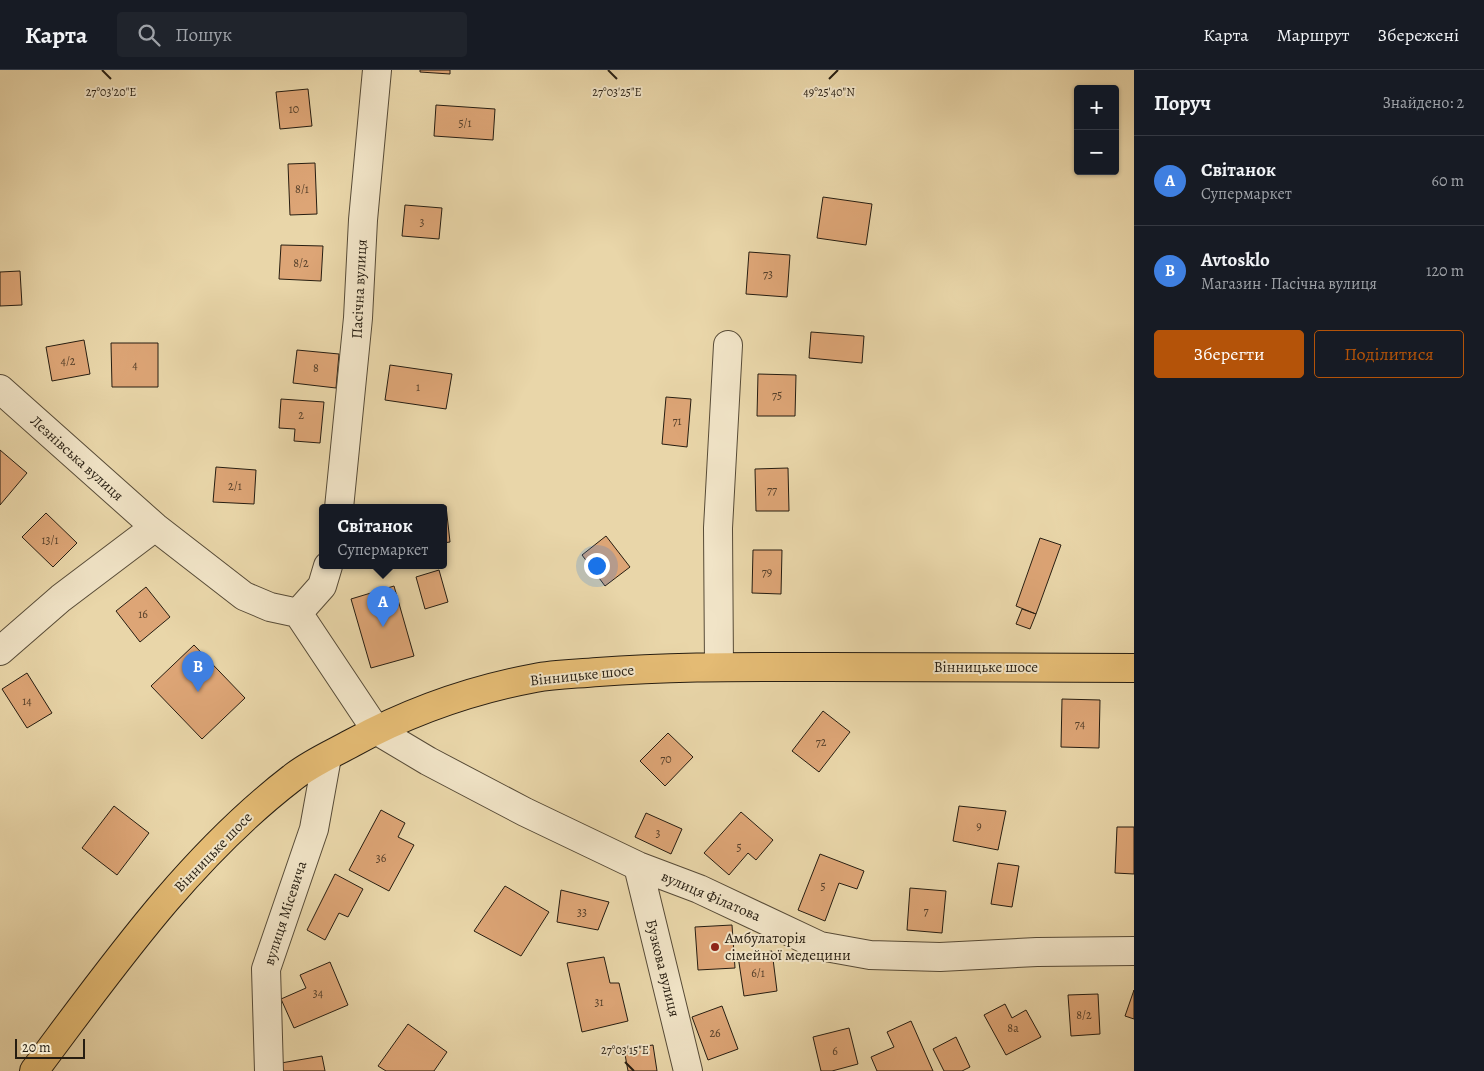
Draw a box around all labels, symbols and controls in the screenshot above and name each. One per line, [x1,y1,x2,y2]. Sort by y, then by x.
search box [117,12,467,57]
text: Карта [25,19,87,51]
icon: search [135,21,163,49]
text: Пошук [175,22,232,48]
text: Карта [1203,23,1249,47]
text: Маршрут [1277,23,1350,47]
text: Збережені [1378,23,1459,47]
text: 27°03'20"E [86,84,136,100]
text: 27°03'25"E [592,84,642,100]
text: 49°25'40"N [803,84,855,100]
map controls [1074,85,1119,175]
button: + [1074,85,1119,130]
text: Поруч [1154,89,1211,117]
text: Знайдено: 2 [1383,92,1464,114]
house number: 10 [289,101,299,117]
house number: 5/1 [458,115,472,131]
button: − [1074,130,1119,175]
text: Світанок [1201,157,1276,183]
text: A [1165,170,1175,192]
text: 60 m [1432,170,1464,192]
house number: 8/1 [295,181,309,197]
text: Супермаркет [1201,183,1292,205]
house number: 3 [420,214,425,230]
street label: Пасічна вулиця [346,239,372,339]
text: Avtosklo [1201,247,1270,273]
house number: 8/2 [293,255,309,271]
text: B [1165,260,1175,282]
text: 120 m [1426,260,1464,282]
house number: 73 [763,266,773,282]
text: Магазин · Пасічна вулиця [1201,273,1377,295]
button: Зберегти [1154,330,1304,378]
button: Поділитися [1314,330,1464,378]
house number: 4/2 [60,353,76,369]
house number: 4 [132,357,138,373]
house number: 8 [313,360,319,376]
house number: 1 [416,379,420,395]
house number: 75 [772,387,782,403]
house number: 2 [298,407,304,423]
street label: Лезнівська вулиця [26,411,128,505]
house number: 71 [672,413,682,429]
house number: 2/1 [228,478,242,494]
house number: 77 [767,482,778,498]
popup [319,504,447,569]
text: Світанок [338,513,413,539]
house number: 13/1 [41,532,59,548]
text: Супермаркет [338,539,428,561]
your location [584,553,610,579]
house number: 79 [762,564,772,580]
pin: A [367,586,399,627]
house number: 16 [138,606,148,622]
pin: B [182,651,214,692]
street label: Вінницьке шосе [934,657,1038,677]
street label: Вінницьке шосе [529,660,635,690]
house number: 14 [22,693,32,709]
house number: 74 [1075,716,1086,732]
house number: 72 [816,734,827,750]
house number: 70 [660,751,672,767]
street label: Вінницьке шосе [170,807,257,897]
house number: 9 [976,818,982,834]
house number: 3 [656,825,661,841]
house number: 5 [736,839,742,855]
house number: 36 [376,850,387,866]
street label: вулиця Місевича [259,858,311,968]
street label: вулиця Філатова [658,866,764,926]
house number: 5 [820,878,826,894]
house number: 7 [923,903,929,919]
house number: 33 [577,904,587,920]
street label: Бузкова вулиця [641,917,685,1019]
place label: Амбулаторія сімейної медецини [724,928,851,965]
marker: Амбулаторія сімейної медецини [709,941,721,953]
house number: 6/1 [751,965,765,981]
house number: 34 [313,985,324,1001]
house number: 31 [594,994,604,1010]
house number: 8/2 [1076,1007,1092,1023]
house number: 8а [1007,1020,1019,1036]
house number: 26 [709,1025,721,1041]
scale bar [15,1036,85,1059]
text: 20 m [22,1038,51,1057]
text: 27°03'15"E [601,1042,649,1058]
house number: 6 [832,1043,838,1059]

